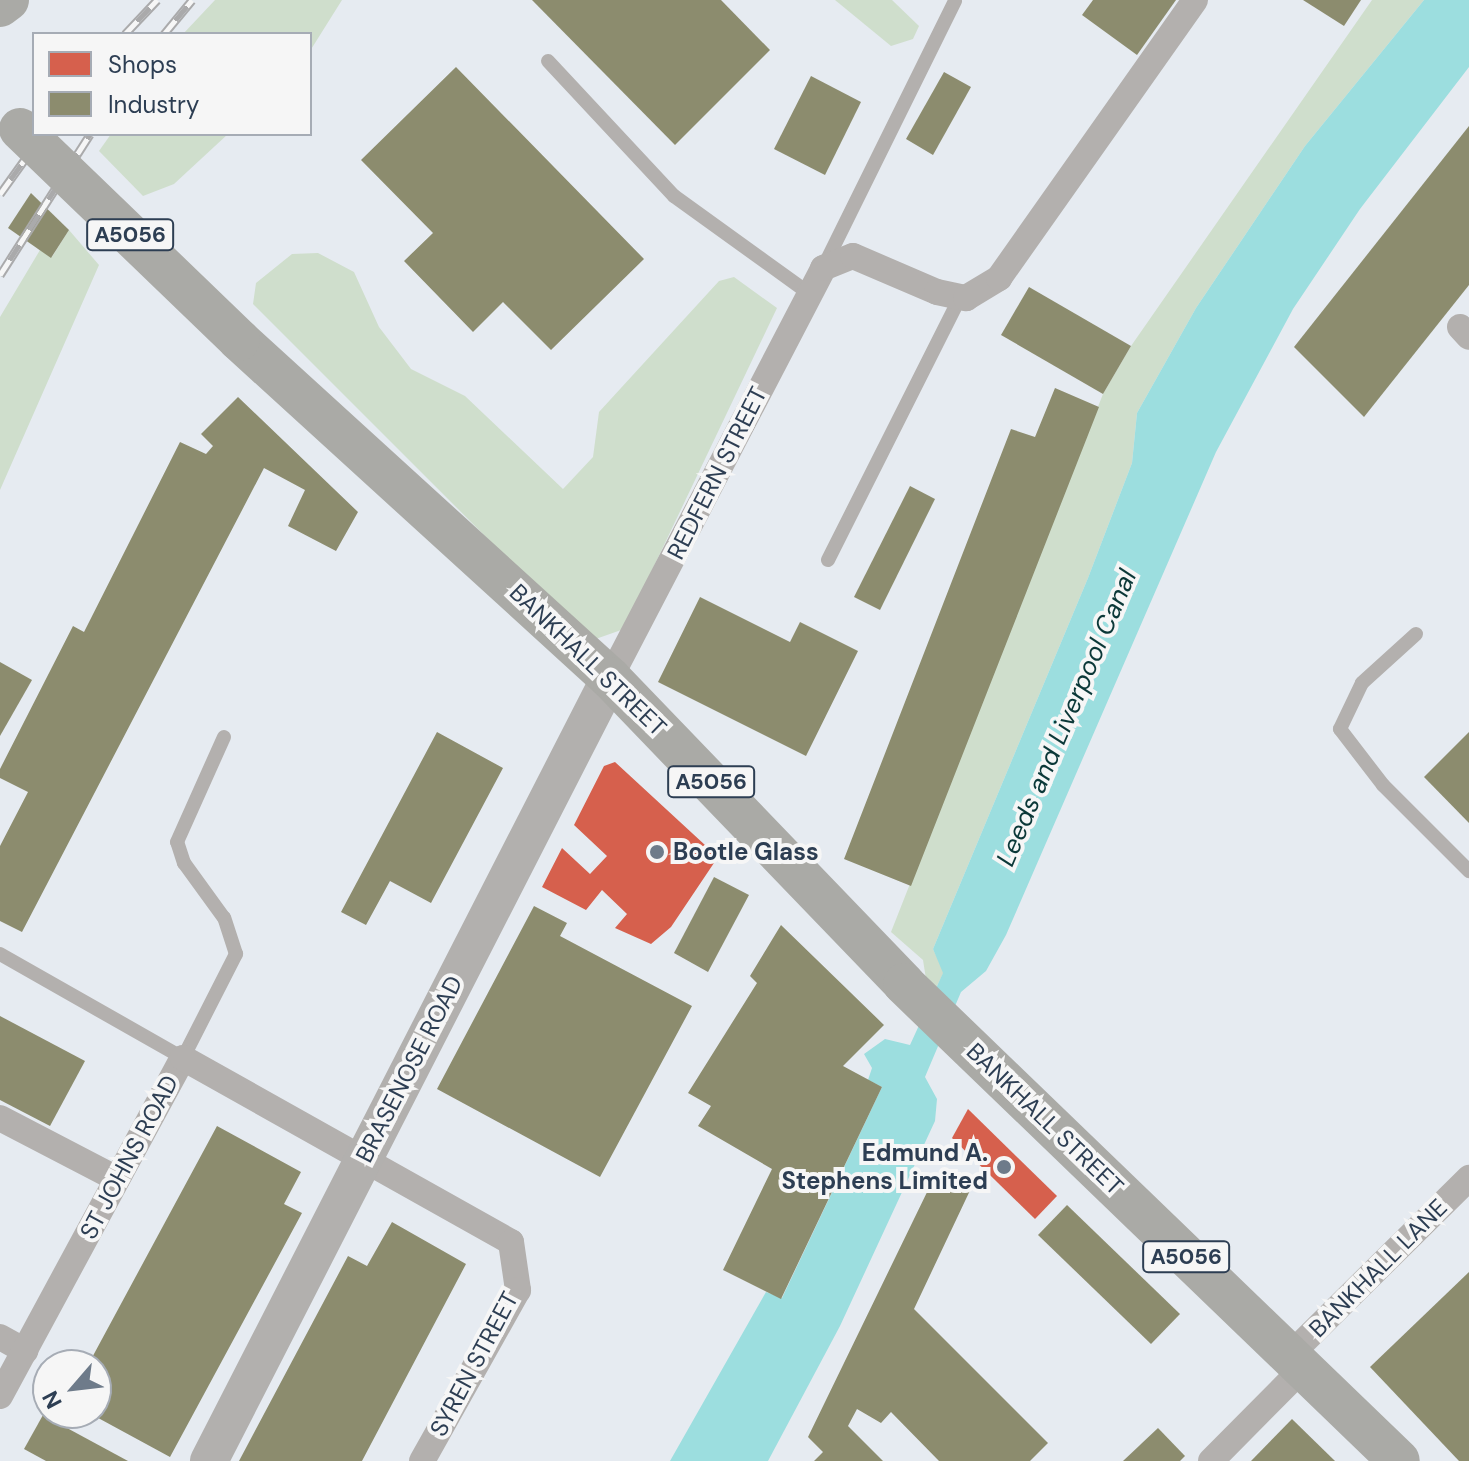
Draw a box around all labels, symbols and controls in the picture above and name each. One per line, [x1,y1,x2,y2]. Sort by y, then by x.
legend [32,32,312,136]
text: Shops [108,49,177,80]
text: Industry [108,89,199,120]
road number: A5056 [86,217,174,253]
street label: REDFERN STREET [661,382,773,564]
water label: Leeds and Liverpool Canal [990,565,1144,871]
street label: BANKHALL STREET [504,578,672,742]
road number: A5056 [667,764,755,800]
place label: Bootle Glass [673,838,819,866]
marker: Bootle Glass [648,843,666,861]
street label: BRASENOSE ROAD [350,971,468,1167]
street label: BANKHALL STREET [961,1037,1129,1201]
street label: ST JOHNS ROAD [74,1070,184,1244]
place label: Edmund A. Stephens Limited [781,1139,988,1195]
marker: Edmund A. Stephens Limited [995,1158,1013,1176]
street label: BANKHALL LANE [1303,1193,1453,1343]
road number: A5056 [1142,1239,1230,1275]
street label: SYREN STREET [424,1287,524,1441]
north arrow [32,1349,112,1429]
text: N [36,1386,69,1413]

